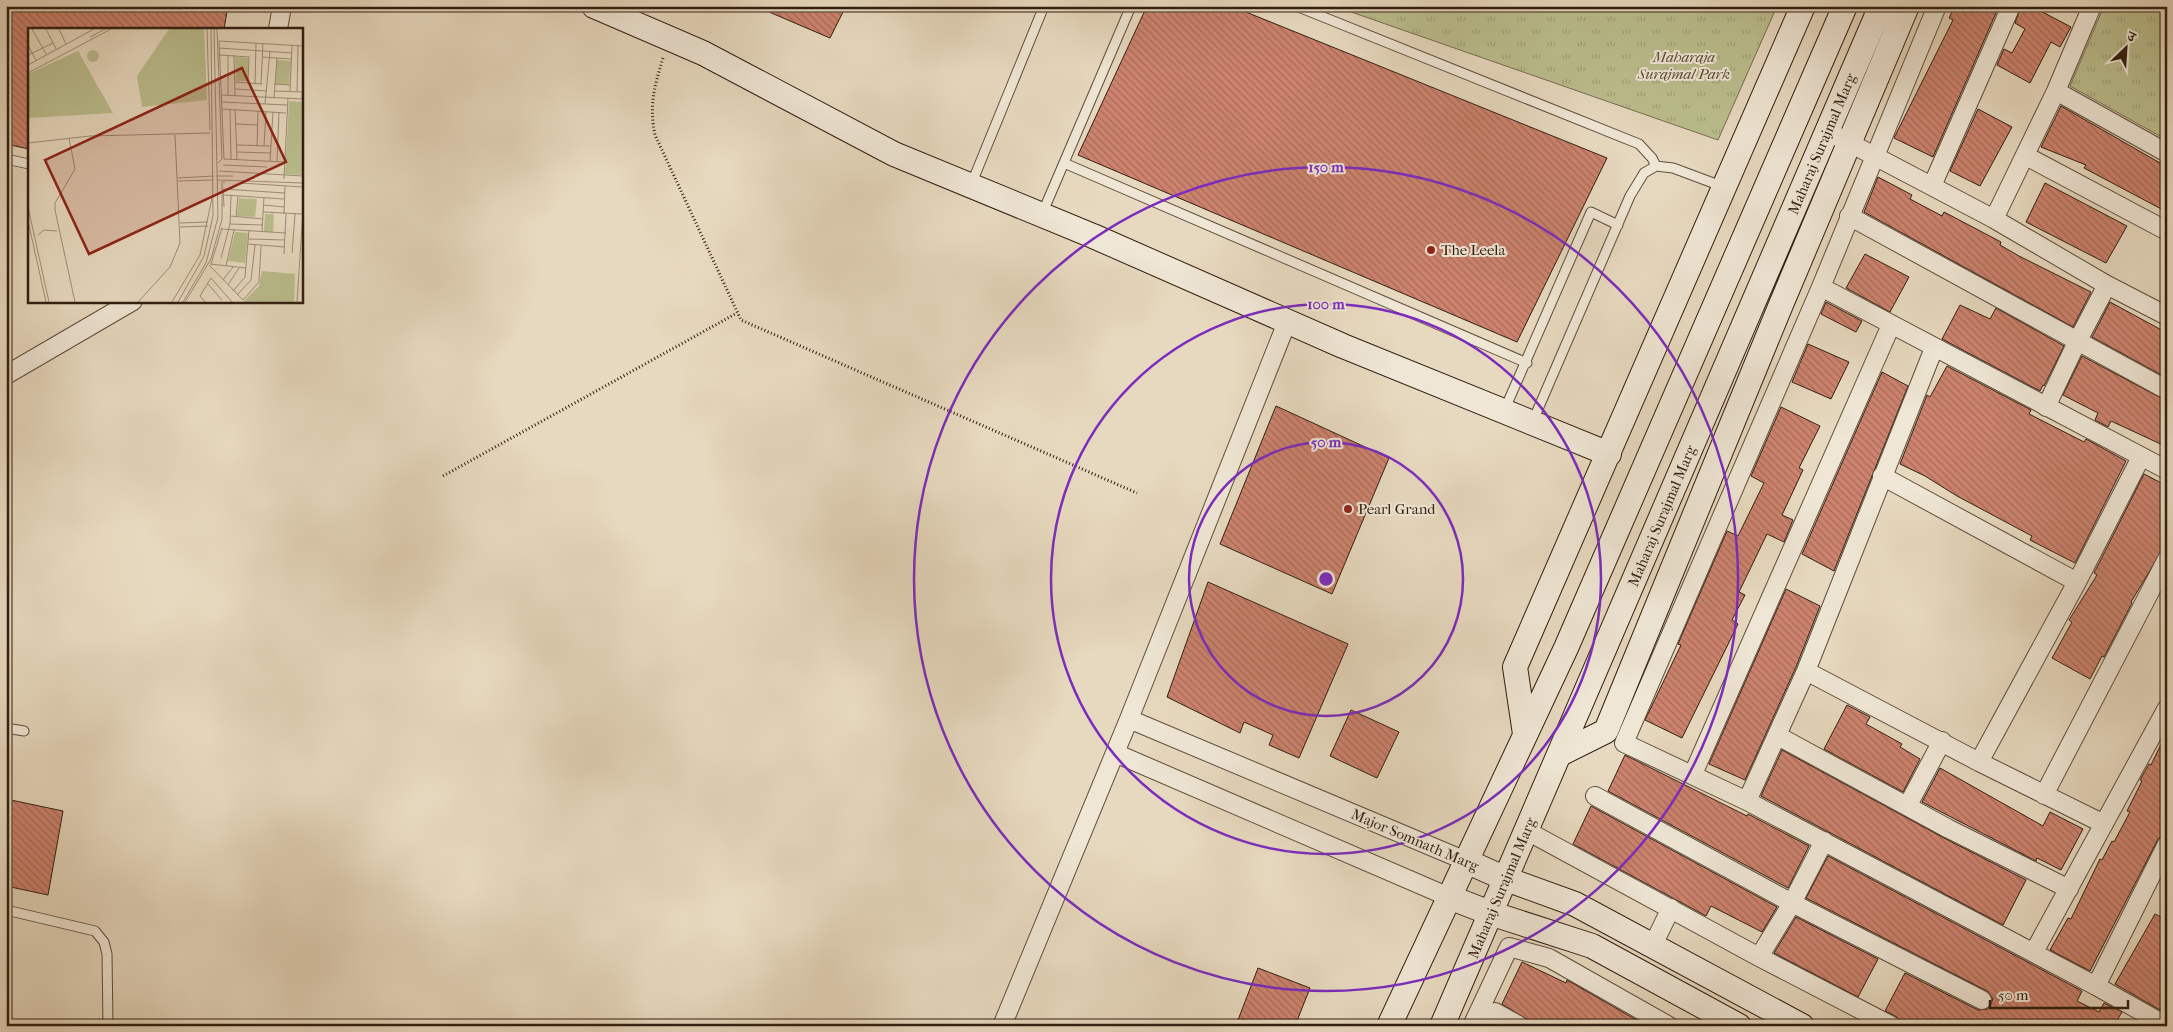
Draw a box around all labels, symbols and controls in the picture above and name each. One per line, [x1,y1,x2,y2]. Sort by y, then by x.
north arrow [2100,22,2150,72]
text: उ [2124,27,2139,46]
inset map [28,28,302,302]
park label: Maharaja Surajmal Park [1637,48,1730,83]
street label: Maharaj Surajmal Marg [1784,70,1860,217]
text: 150 m [1308,158,1344,176]
place label: The Leela [1441,241,1506,259]
marker: The Leela [1425,244,1437,256]
text: 100 m [1307,295,1345,313]
text: 50 m [1311,433,1342,451]
street label: Maharaj Surajmal Marg [1624,442,1700,589]
place label: Pearl Grand [1358,500,1436,518]
marker: Pearl Grand [1342,503,1354,515]
centre of rings [1317,570,1335,588]
street label: Major Somnath Marg [1348,805,1482,875]
street label: Maharaj Surajmal Marg [1464,814,1540,961]
scale bar [1990,977,2128,1009]
text: 50 m [1998,986,2029,1004]

